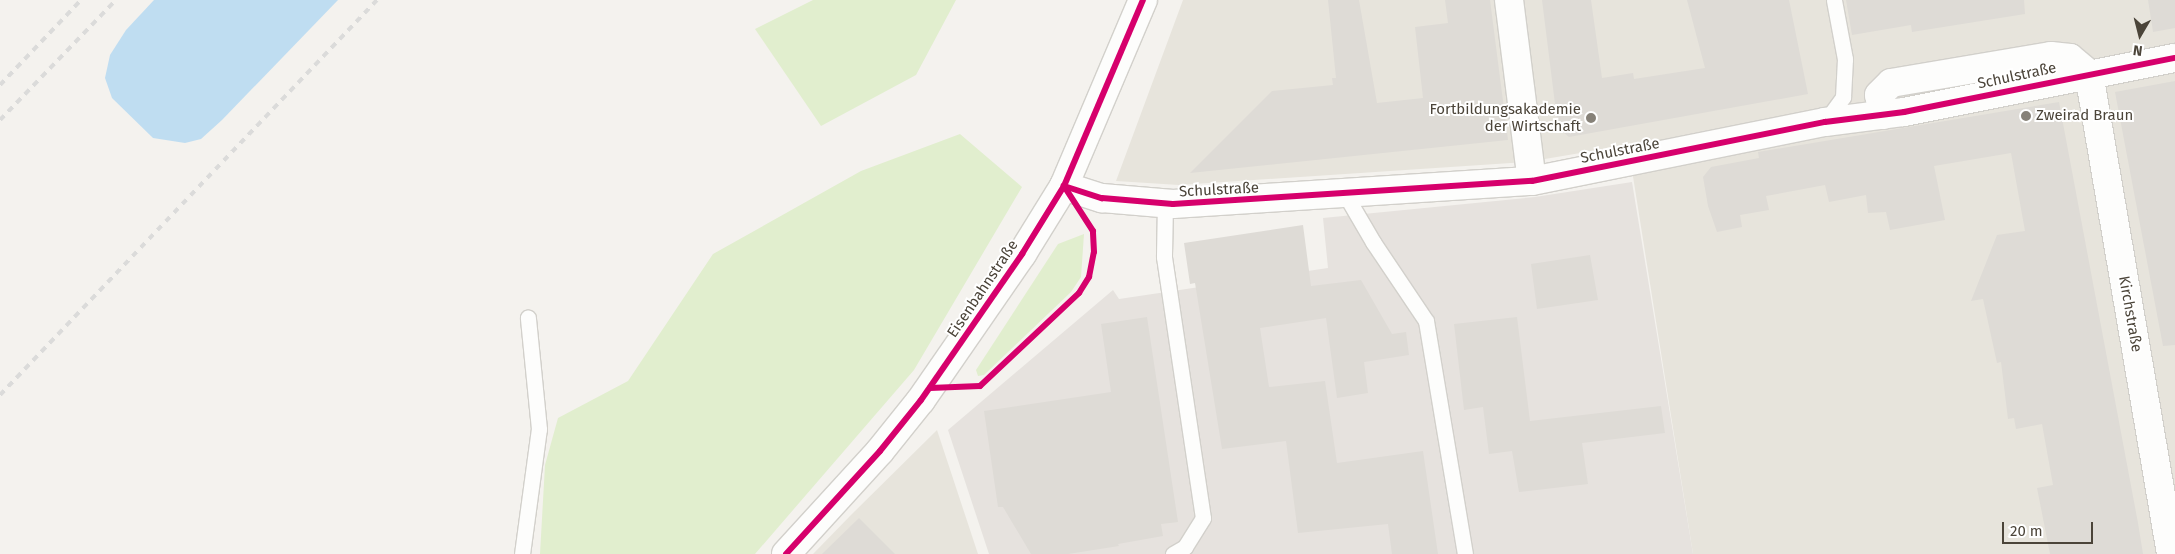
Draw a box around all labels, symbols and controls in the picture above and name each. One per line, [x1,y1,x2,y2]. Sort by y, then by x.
north arrow [2115,10,2165,60]
text: N [2132,41,2144,59]
street label: Schulstraße [1976,59,2058,93]
place label: Fortbildungsakademie der Wirtschaft [1430,100,1581,135]
place label: Zweirad Braun [2036,107,2133,125]
marker: Zweirad Braun [2020,110,2032,122]
marker: Fortbildungsakademie der Wirtschaft [1585,112,1597,124]
street label: Schulstraße [1579,135,1661,167]
street label: Schulstraße [1178,179,1260,201]
street label: Eisenbahnstraße [944,237,1022,341]
street label: Kirchstraße [2114,274,2146,354]
scale bar [2005,512,2096,544]
text: 20 m [2010,522,2043,540]

